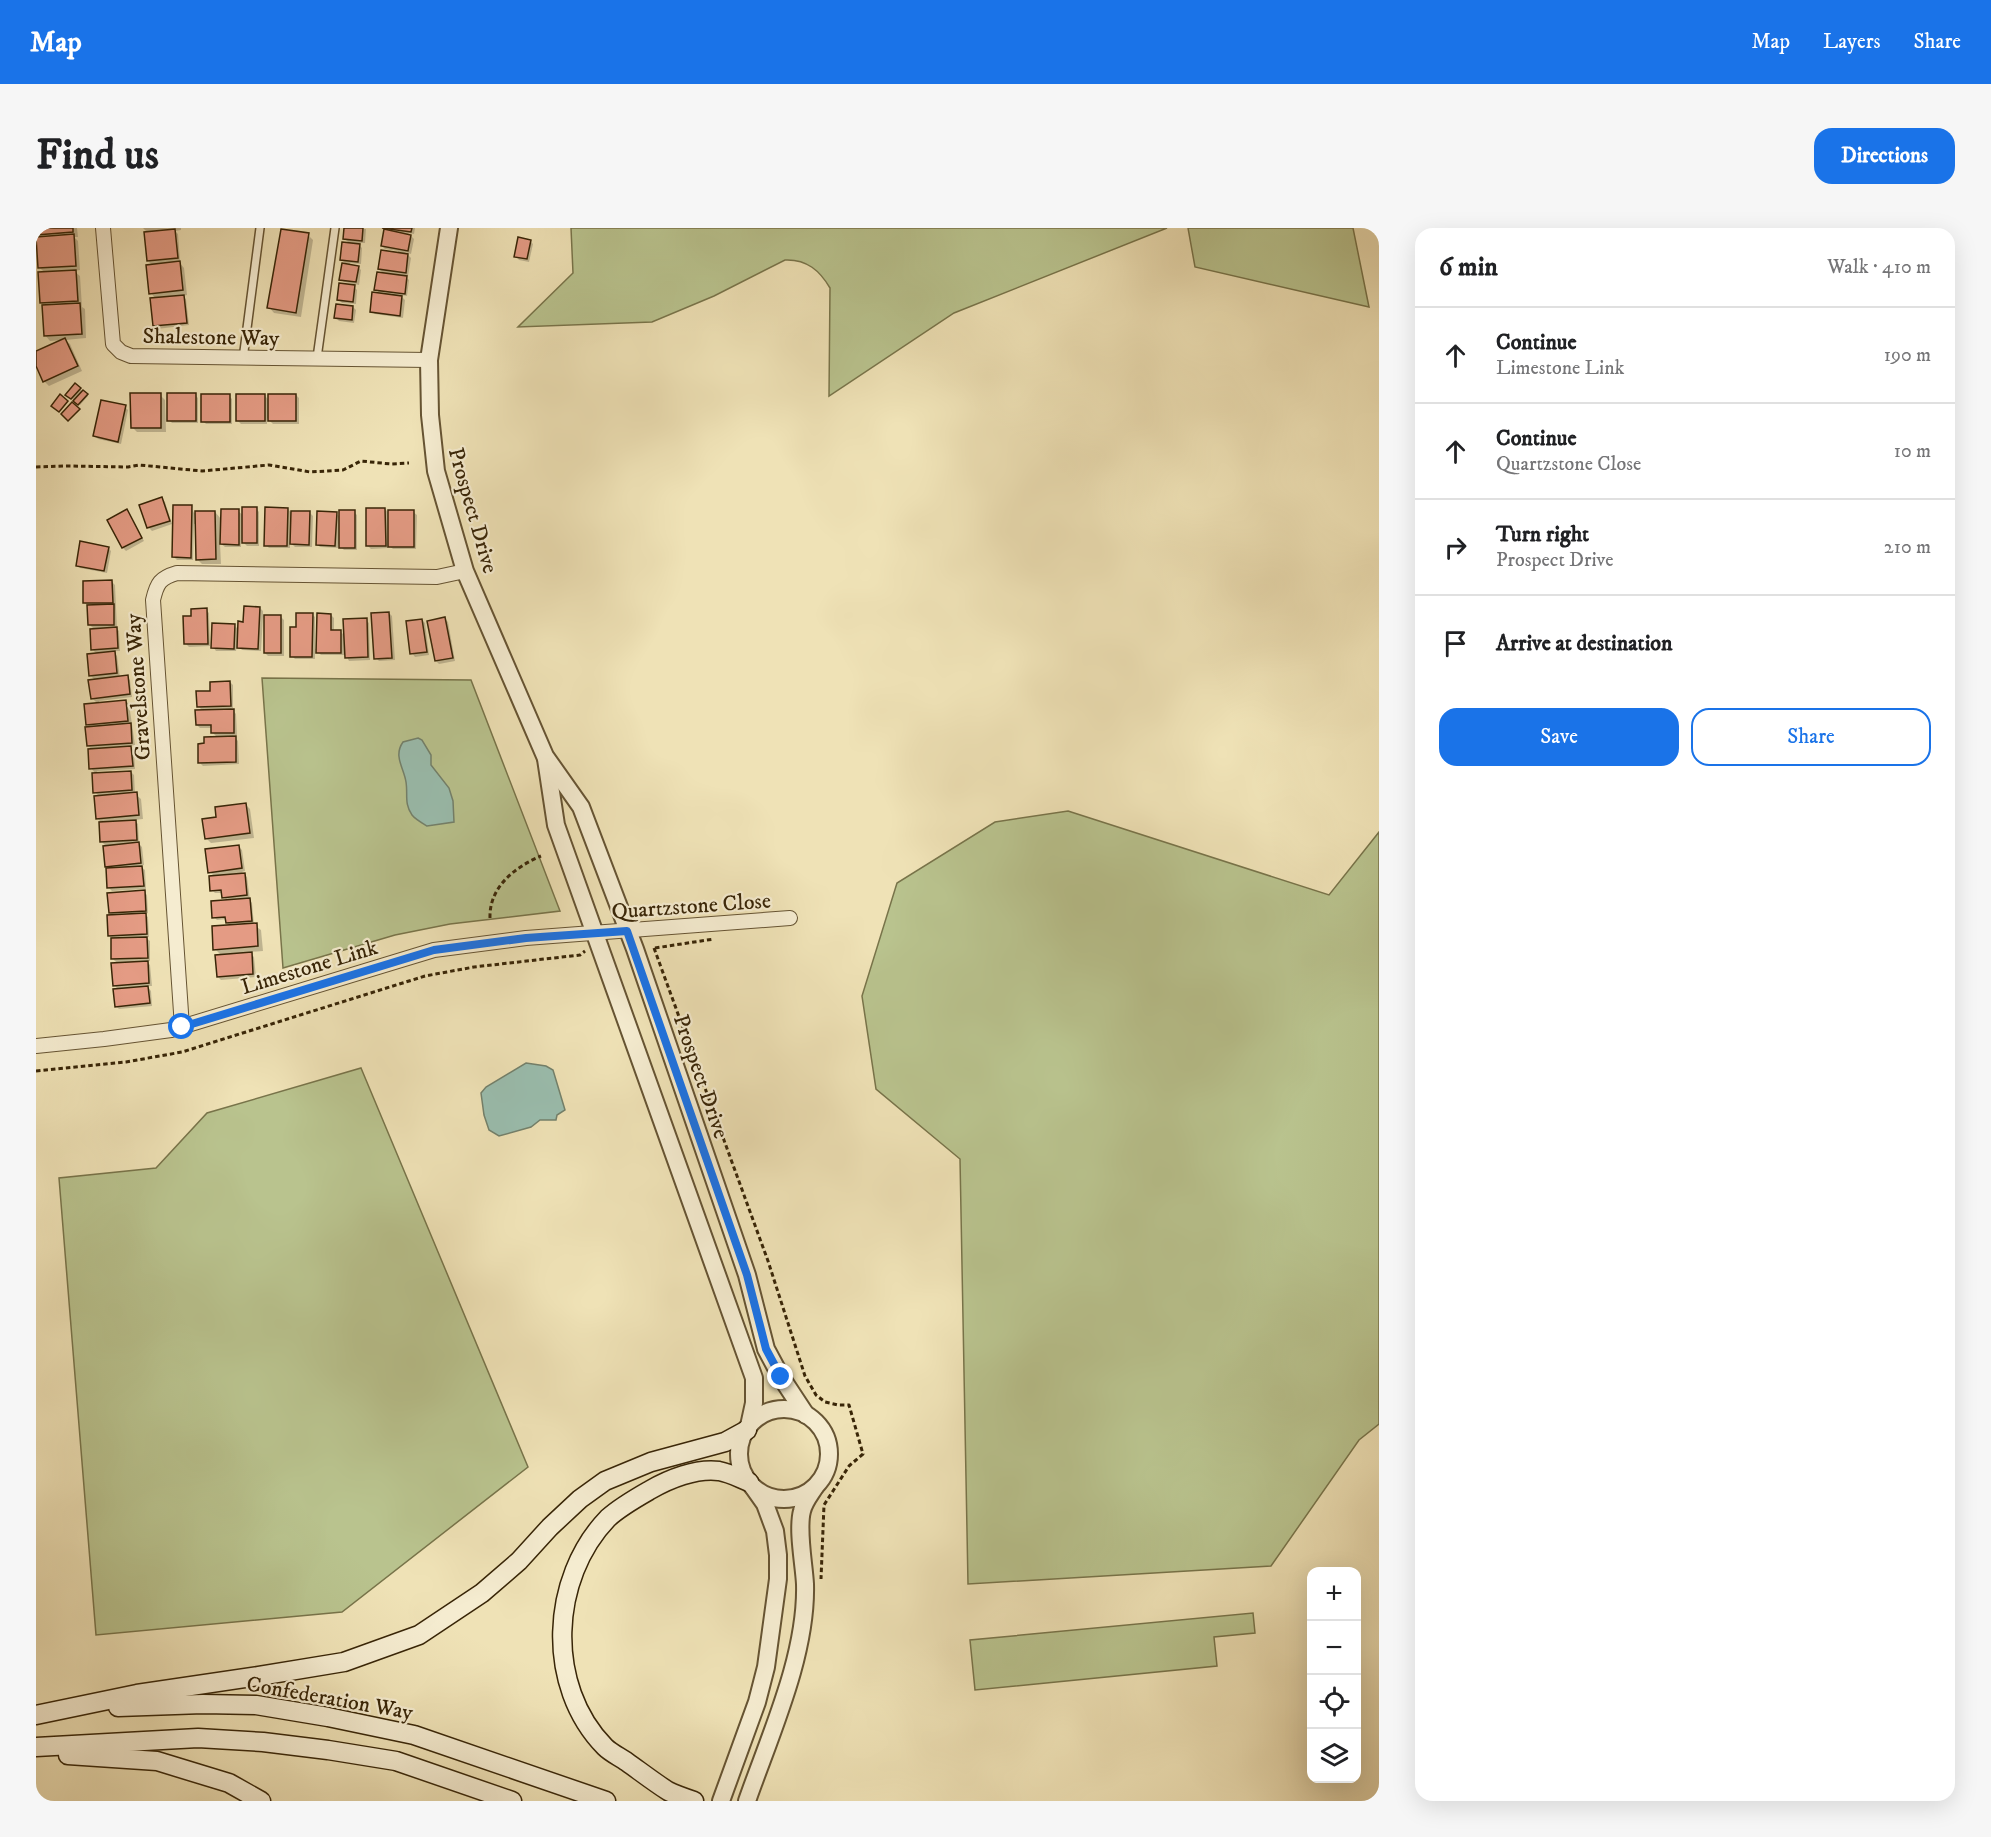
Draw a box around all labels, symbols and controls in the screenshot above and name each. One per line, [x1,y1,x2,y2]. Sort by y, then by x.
text: Map [30,25,82,60]
text: Map [1751,29,1790,55]
text: Layers [1823,29,1881,55]
text: Share [1914,29,1961,55]
button: Directions [1814,128,1955,184]
text: Find us [36,130,159,182]
text: 6 min [1439,251,1498,284]
text: Walk · 410 m [1827,255,1931,280]
street label: Shalestone Way [142,323,280,352]
text: Continue [1496,329,1577,356]
icon: ahead [1439,339,1472,372]
text: 190 m [1884,343,1931,368]
text: Limestone Link [1496,356,1625,381]
text: Continue [1496,425,1577,452]
icon: ahead [1439,435,1472,468]
text: 10 m [1894,439,1931,464]
street label: Prospect Drive [442,445,503,576]
text: Quartzstone Close [1496,452,1641,477]
text: Turn right [1496,521,1589,548]
icon: right [1439,531,1472,564]
text: 210 m [1884,535,1931,560]
text: Prospect Drive [1496,548,1614,573]
street label: Gravelstone Way [120,612,157,761]
icon: arrive [1439,627,1472,660]
text: Arrive at destination [1496,630,1673,657]
button: Save [1439,708,1679,766]
button: Share [1691,708,1931,766]
street label: Quartzstone Close [610,887,772,926]
street label: Limestone Link [238,934,381,1001]
street label: Prospect Drive [667,1011,734,1142]
route start [168,1013,194,1039]
route end [767,1363,793,1389]
map controls [1307,1567,1361,1783]
button: + [1307,1567,1361,1621]
button: − [1307,1621,1361,1675]
street label: Confederation Way [244,1671,416,1727]
button: locate [1307,1675,1361,1729]
button: layers [1307,1729,1361,1783]

